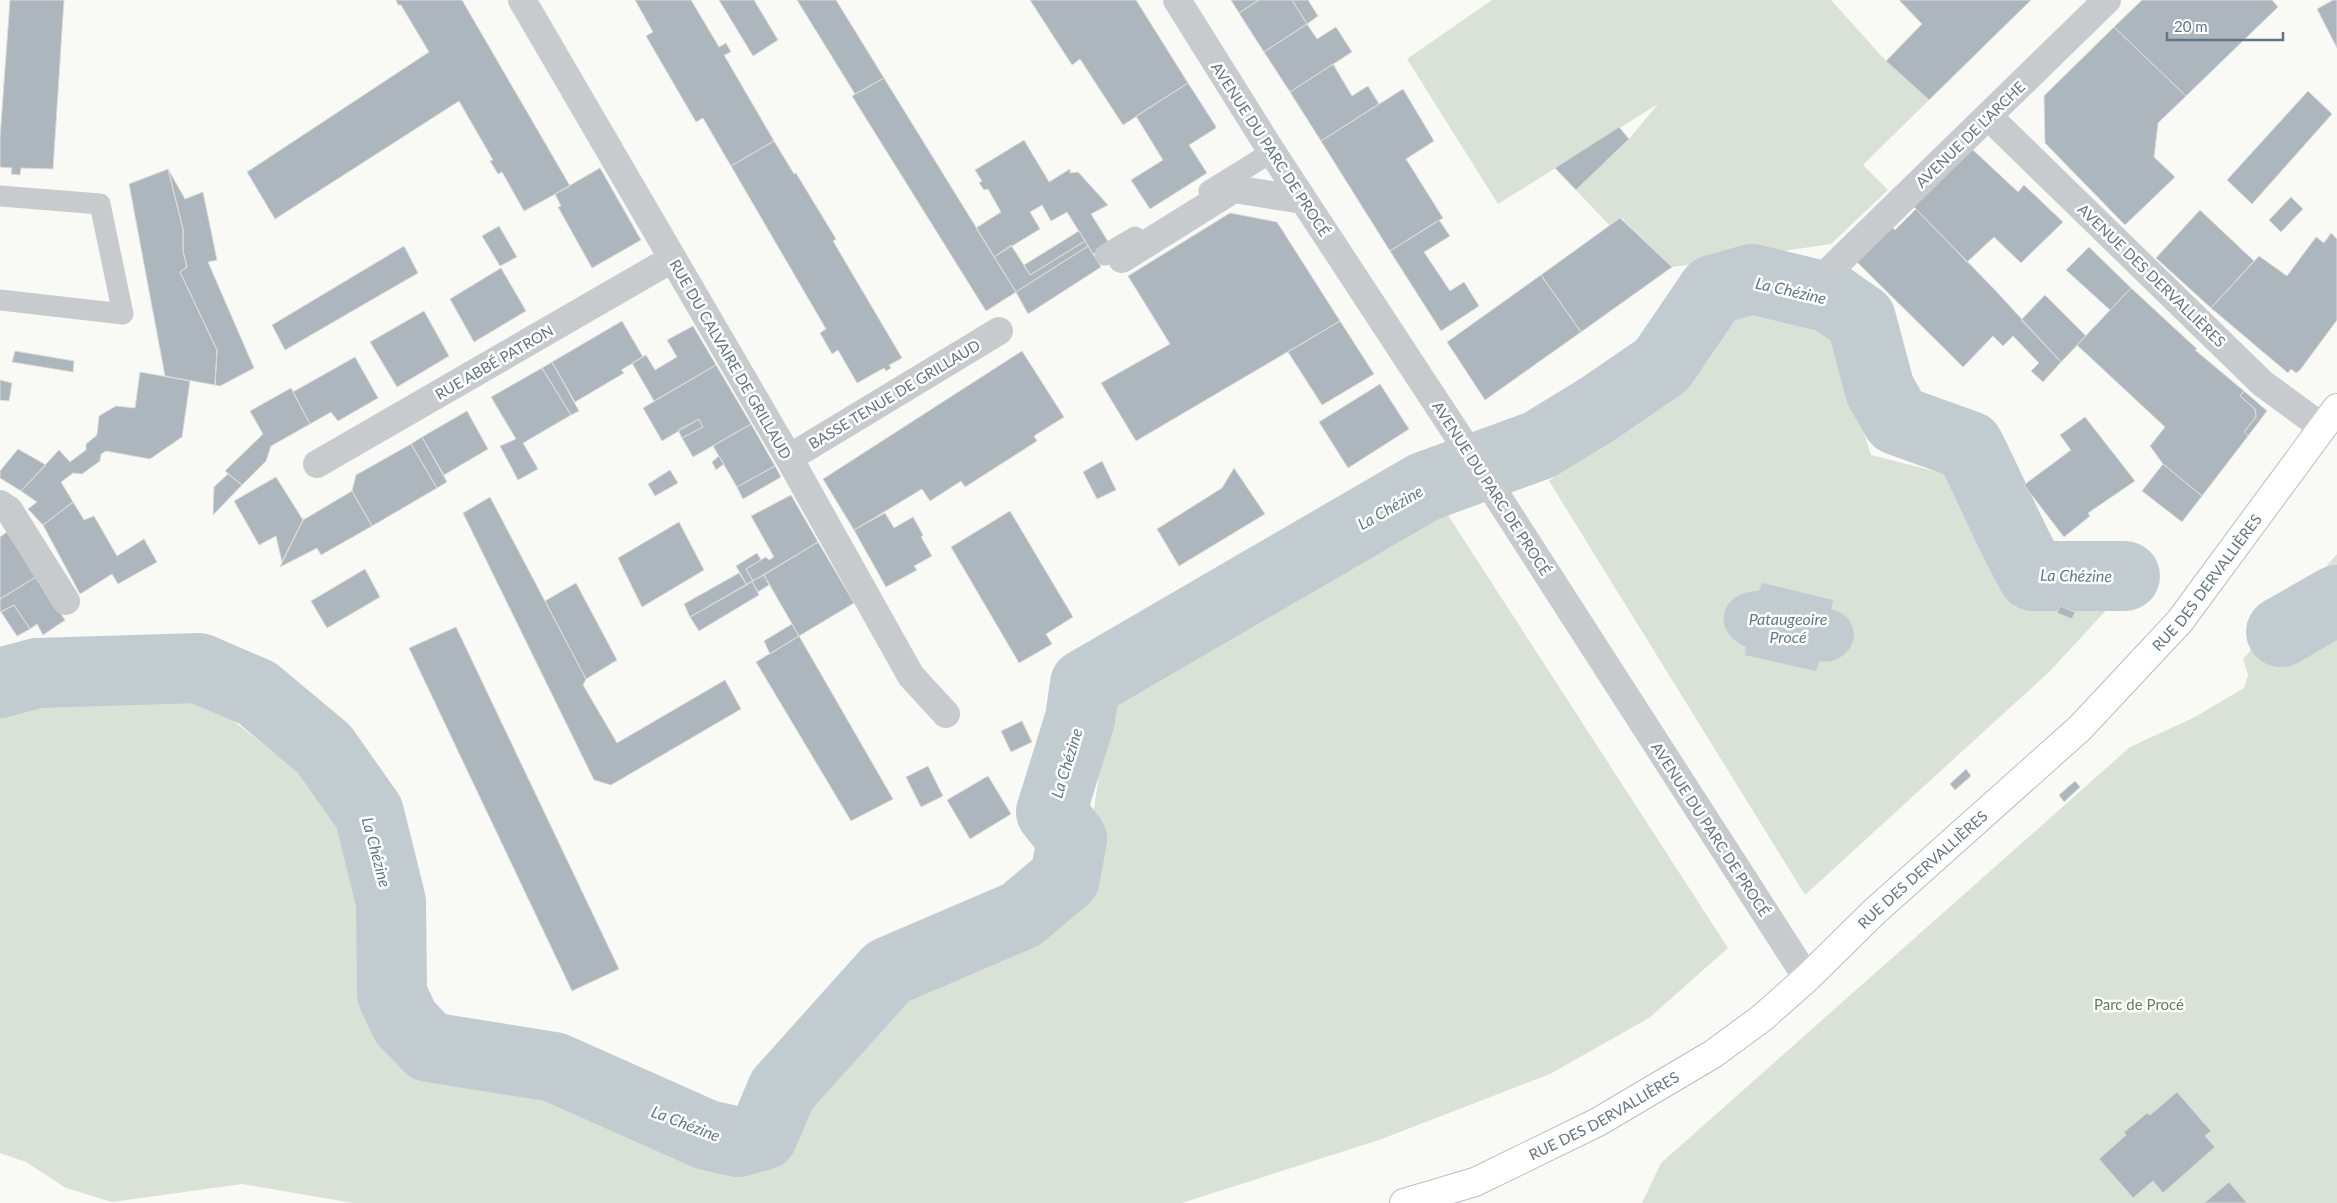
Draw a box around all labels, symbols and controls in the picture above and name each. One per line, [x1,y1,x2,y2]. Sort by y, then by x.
scale bar [2167,10,2283,42]
text: 20 m [2174,17,2208,35]
street label: AVENUE DU PARC DE PROCÉ [1208,59,1334,239]
street label: AVENUE DE L'ARCHE [1912,77,2028,191]
street label: AVENUE DES DERVALLIÈRES [2074,200,2230,350]
street label: RUE DU CALVAIRE DE GRILLAUD [666,256,796,462]
water label: La Chézine [1754,273,1829,307]
street label: RUE ABBÉ PATRON [432,321,556,403]
street label: BASSE TENUE DE GRILLAUD [805,336,983,452]
street label: AVENUE DU PARC DE PROCÉ [1429,398,1555,578]
water label: La Chézine [1354,481,1426,533]
street label: RUE DES DERVALLIÈRES [2148,510,2265,654]
water label: La Chézine [2040,565,2112,585]
water label: Pataugeoire Procé [1749,609,1828,646]
water label: La Chézine [1046,725,1086,800]
street label: AVENUE DU PARC DE PROCÉ [1648,739,1774,919]
street label: RUE DES DERVALLIÈRES [1854,806,1991,932]
water label: La Chézine [359,815,396,890]
park label: Parc de Procé [2094,995,2184,1013]
street label: RUE DES DERVALLIÈRES [1526,1067,1682,1163]
water label: La Chézine [649,1101,723,1145]

